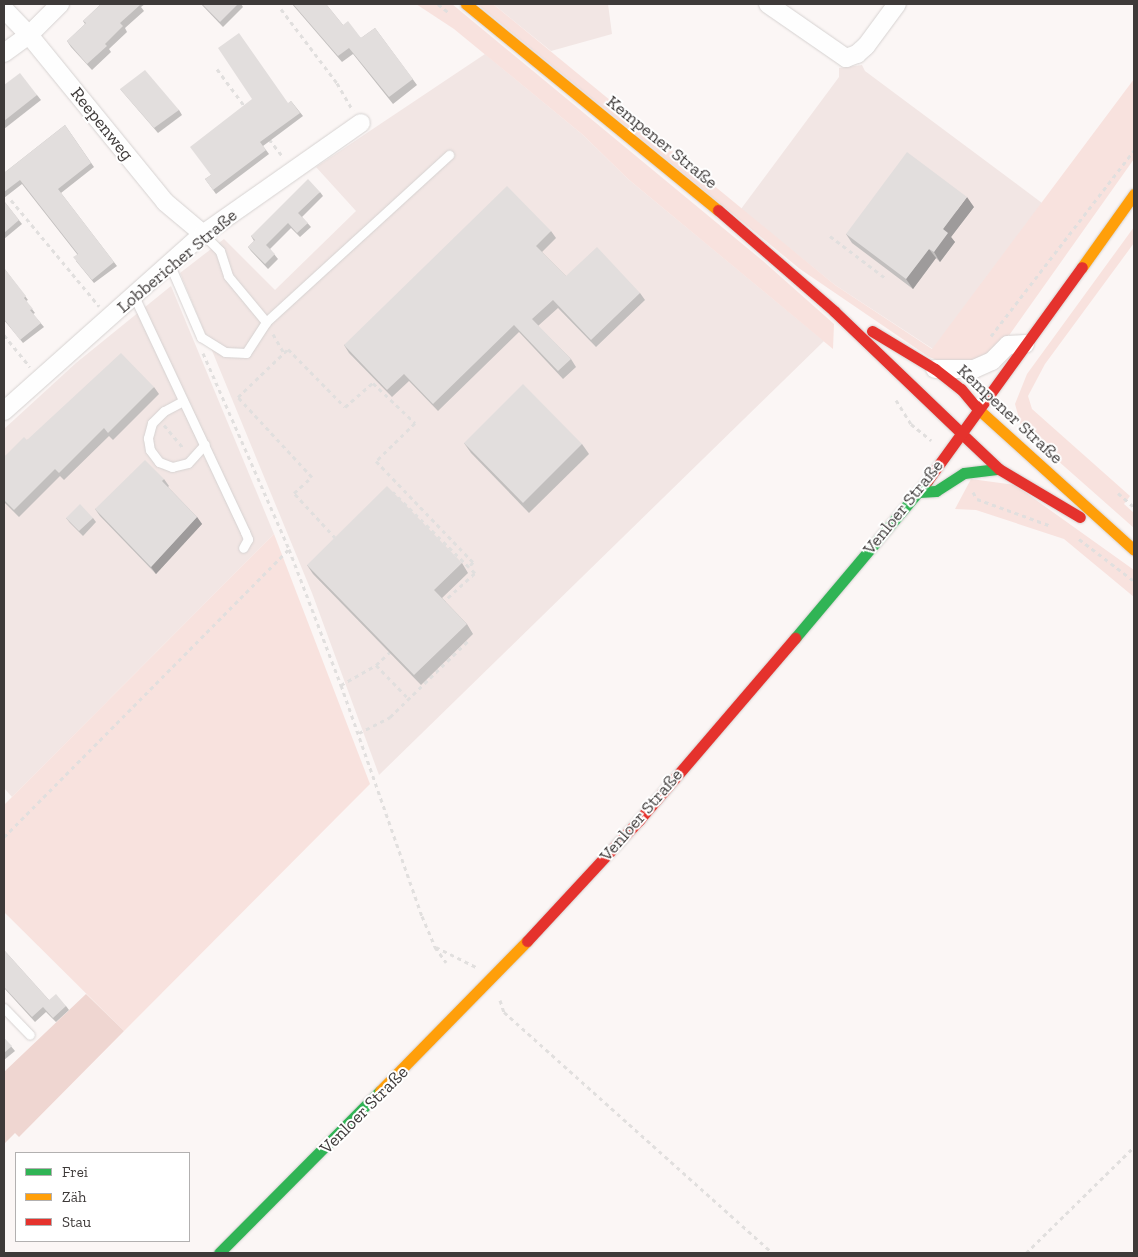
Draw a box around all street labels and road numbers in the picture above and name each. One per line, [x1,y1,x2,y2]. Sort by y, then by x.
street label: Reepenweg [66,83,138,165]
street label: Kempener Straße [602,91,722,193]
street label: Lobbericher Straße [112,204,242,318]
street label: Kempener Straße [953,359,1067,469]
street label: Venloer Straße [858,455,948,559]
street label: Venloer Straße [595,764,687,866]
street label: Venloer Straße [315,1061,413,1159]

